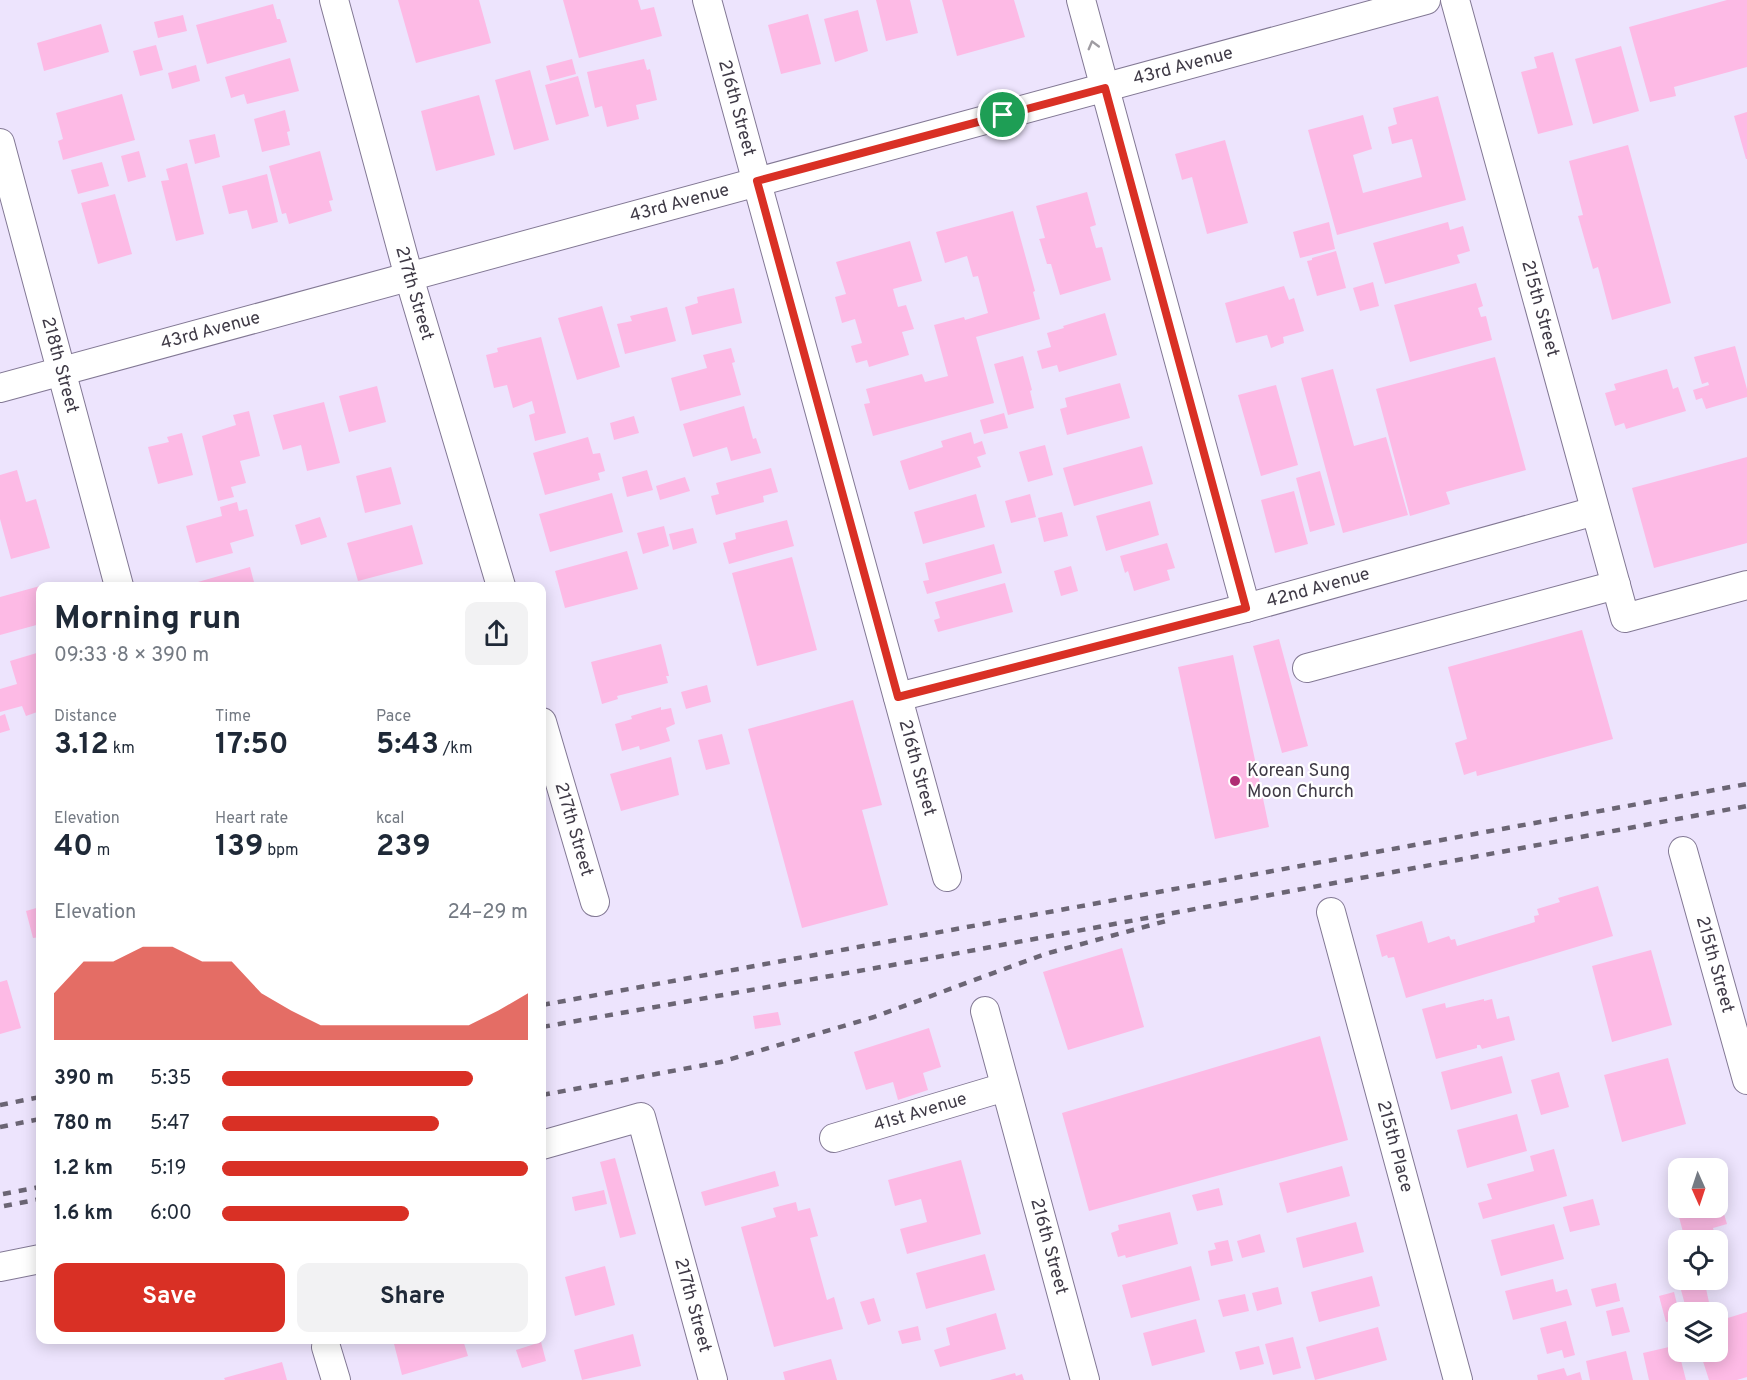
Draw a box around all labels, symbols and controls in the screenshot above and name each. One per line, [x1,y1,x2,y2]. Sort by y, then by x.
one-way arrow [1088,40,1100,50]
street label: 43rd Avenue [1131,42,1235,91]
street label: 216th Street [712,57,761,159]
pin [977,89,1028,140]
icon: arrive [986,98,1019,131]
street label: 43rd Avenue [627,179,732,228]
street label: 217th Street [390,244,439,343]
street label: 215th Street [1516,258,1564,359]
street label: 43rd Avenue [158,306,263,355]
street label: 218th Street [36,314,84,416]
street label: 42nd Avenue [1264,563,1372,613]
text: Morning run [54,599,241,641]
button: share [465,602,528,665]
text: 09:33 · 8 × 390 m [54,643,209,669]
text: Distance [54,707,117,727]
text: Time [215,707,251,727]
text: Pace [376,707,411,727]
street label: 216th Street [893,717,941,819]
text: 3.12 [54,727,109,764]
text: 17:50 [215,727,288,764]
text: 5:43 [376,727,439,764]
text: km [109,739,135,759]
text: /km [439,739,473,759]
place label: Korean Sung Moon Church [1247,760,1354,804]
marker: Korean Sung Moon Church [1228,774,1242,788]
street label: 217th Street [549,780,598,879]
text: Elevation [54,809,120,829]
text: Heart rate [215,809,288,829]
text: kcal [376,809,404,829]
text: 40 [54,829,93,866]
text: 139 [215,829,263,866]
text: 239 [376,829,431,866]
text: m [93,841,110,861]
text: bpm [263,841,299,861]
text: Elevation [54,900,136,926]
text: 24–29 m [448,900,528,926]
street label: 215th Street [1690,914,1739,1016]
text: 390 m [54,1066,114,1092]
text: 5:35 [150,1066,191,1092]
street label: 41st Avenue [871,1087,970,1137]
street label: 215th Place [1371,1098,1418,1195]
text: 780 m [54,1111,112,1137]
text: 5:47 [150,1111,190,1137]
text: 1.2 km [54,1156,113,1182]
text: 5:19 [150,1156,186,1182]
north arrow [1668,1158,1728,1218]
map controls [1668,1158,1728,1362]
street label: 216th Street [1025,1196,1073,1297]
text: 1.6 km [54,1201,113,1227]
text: 6:00 [150,1201,192,1227]
button: locate [1668,1230,1728,1290]
street label: 217th Street [669,1255,716,1355]
button: Save [54,1263,285,1332]
button: Share [297,1263,528,1332]
button: layers [1668,1302,1728,1362]

